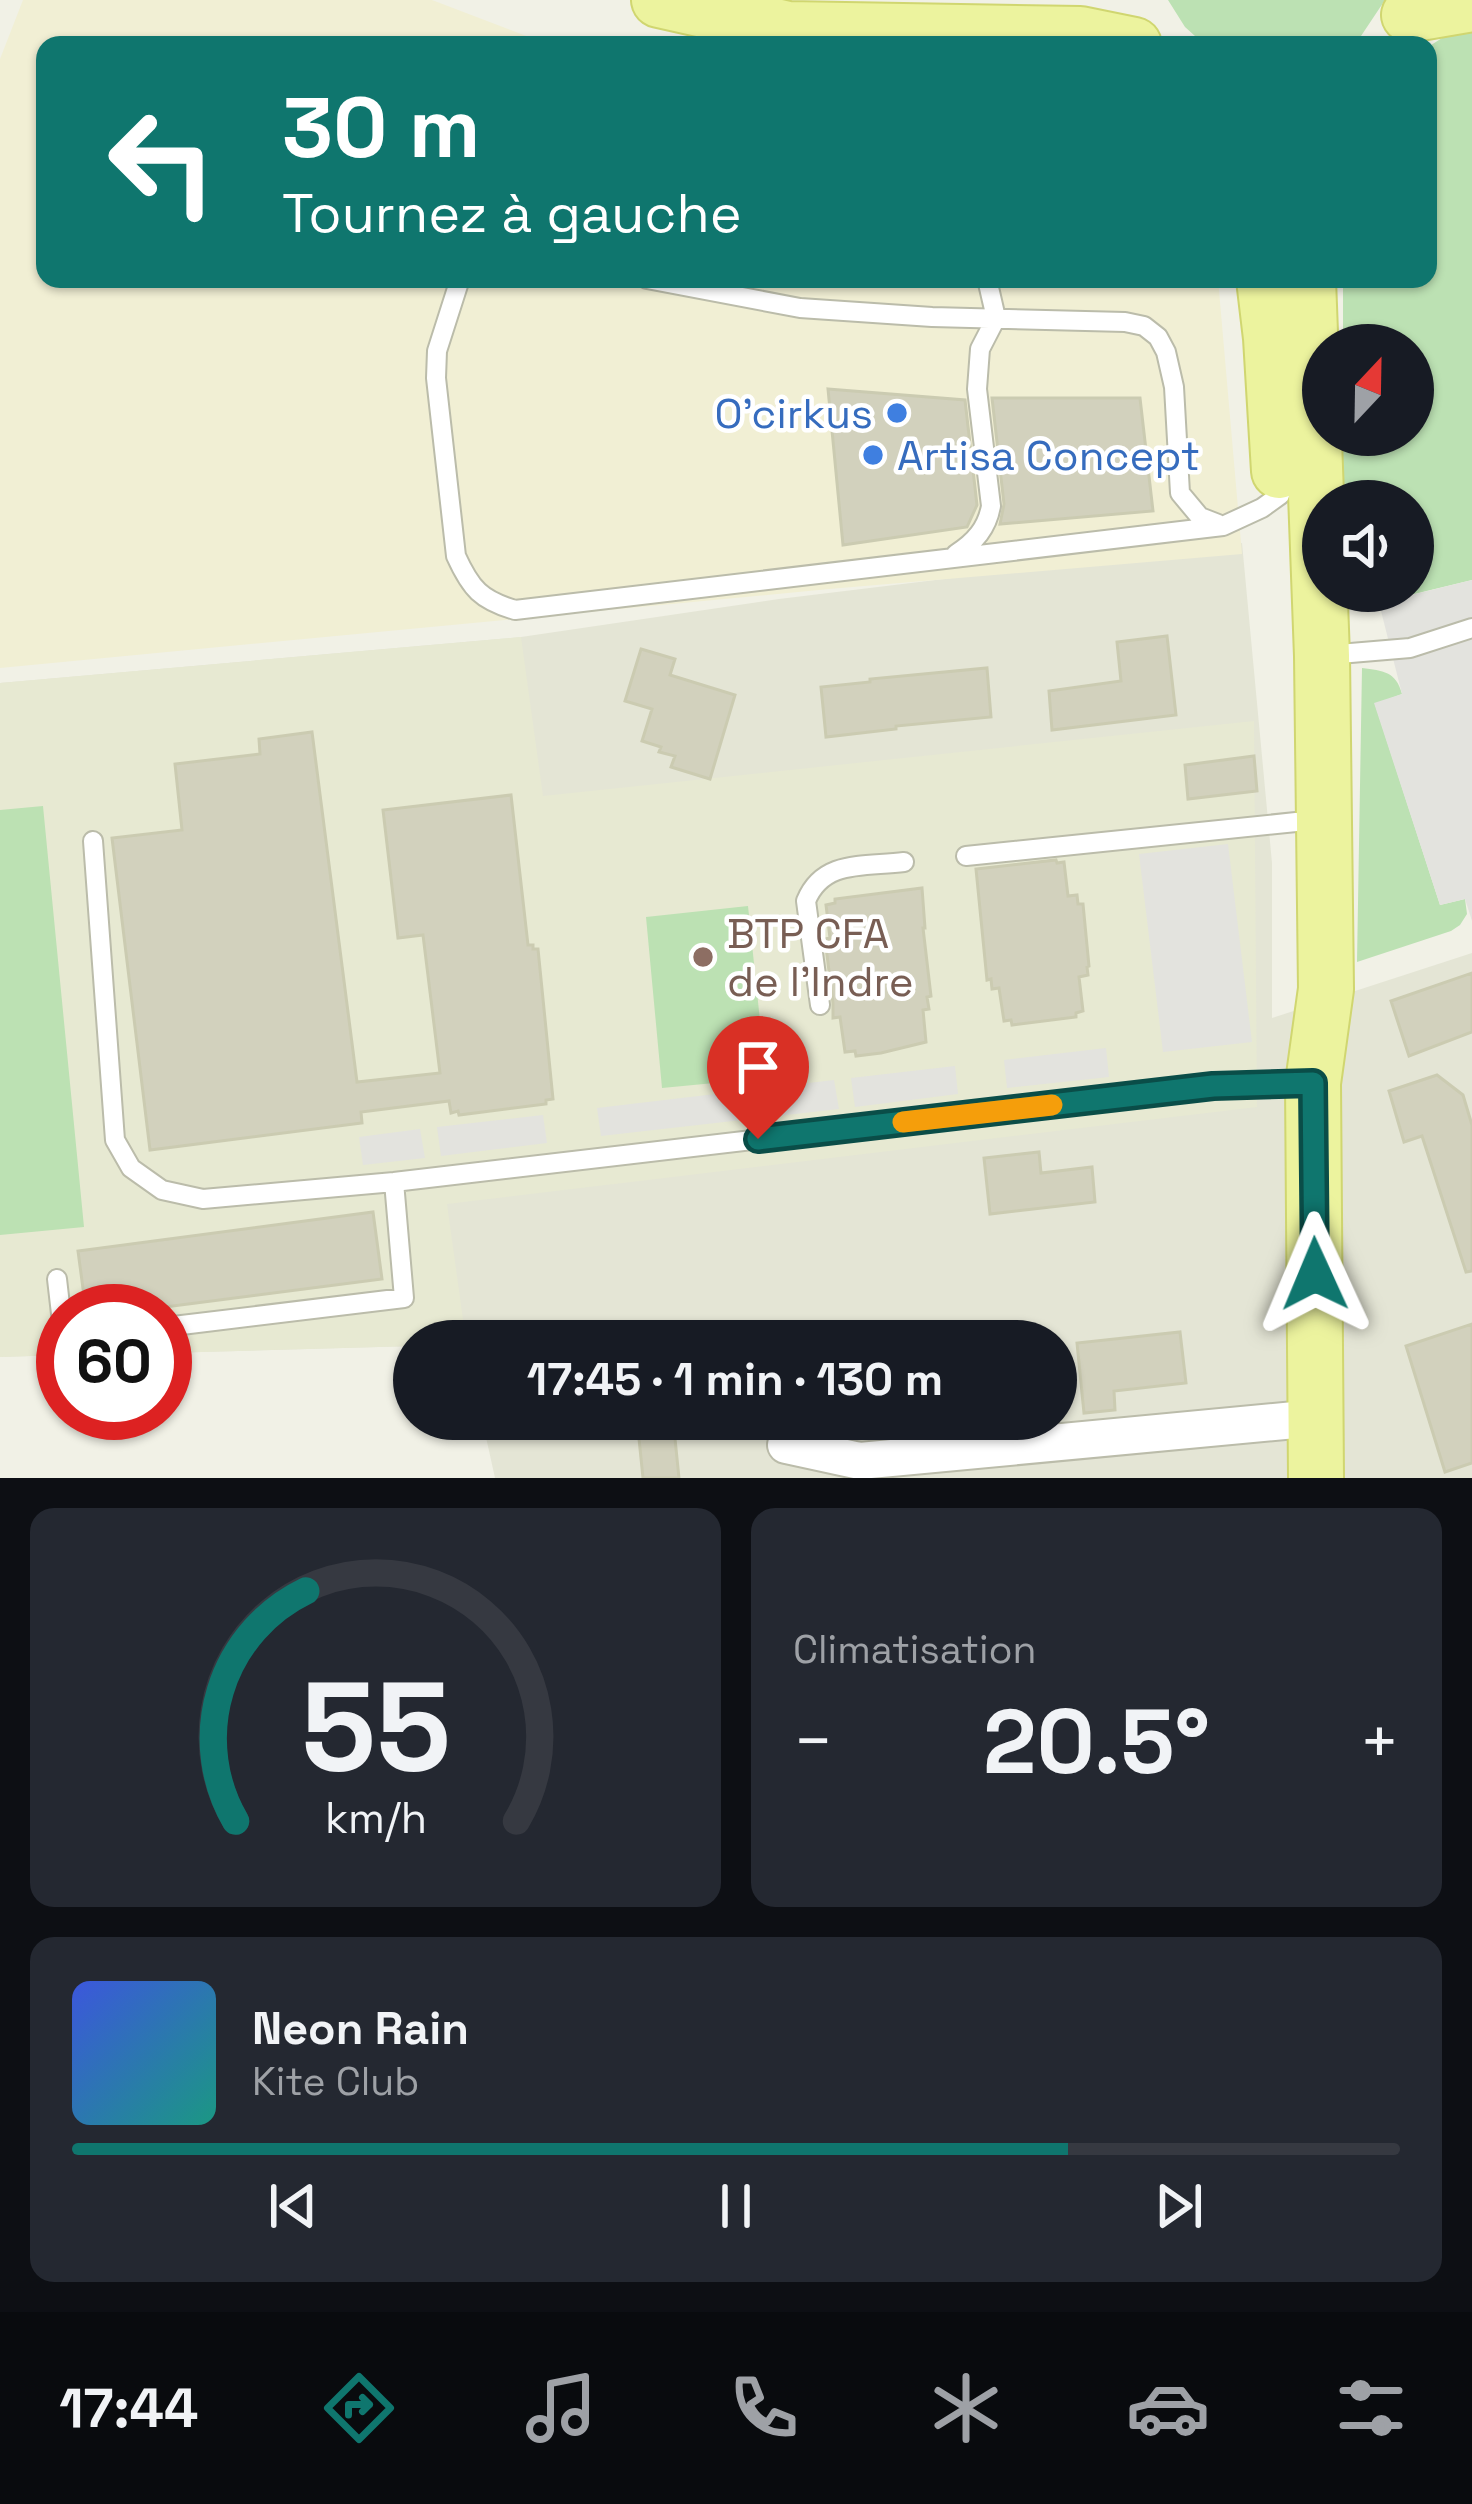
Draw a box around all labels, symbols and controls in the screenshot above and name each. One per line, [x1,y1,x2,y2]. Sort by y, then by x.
text: 30 m [282,74,481,182]
icon: left [84,84,240,240]
text: Tournez à gauche [282,179,742,248]
north arrow [1302,324,1434,456]
map controls [1302,324,1434,612]
place label: O'cirkus [714,387,873,440]
marker: O'cirkus [884,400,910,426]
place label: Artisa Concept [897,429,1200,482]
marker: Artisa Concept [860,442,886,468]
button: sound [1302,480,1434,612]
place label: BTP CFA de l'Indre [727,907,914,1008]
marker: BTP CFA de l'Indre [690,944,716,970]
pin [707,1016,809,1139]
icon: arrive [725,1034,791,1100]
position arrow [1252,1211,1378,1337]
speed limit sign: 60 [36,1284,192,1440]
text: 17:45 · 1 min · 130 m [527,1351,943,1408]
text: Climatisation [793,1625,1036,1674]
text: 55 [301,1647,450,1806]
text: 20.5° [983,1684,1210,1799]
text: − [793,1699,834,1783]
text: + [1359,1699,1400,1783]
text: km/h [324,1790,427,1845]
text: Neon Rain [252,2000,469,2057]
text: Kite Club [252,2057,419,2106]
icon: previous [260,2173,326,2239]
icon: pause [703,2173,769,2239]
icon: next [1146,2173,1212,2239]
icon: directions [317,2366,401,2450]
icon: music [519,2366,603,2450]
icon: phone [722,2366,806,2450]
icon: climate [924,2366,1008,2450]
icon: car [1126,2366,1210,2450]
icon: filters [1329,2366,1413,2450]
text: 17:44 [59,2374,198,2443]

